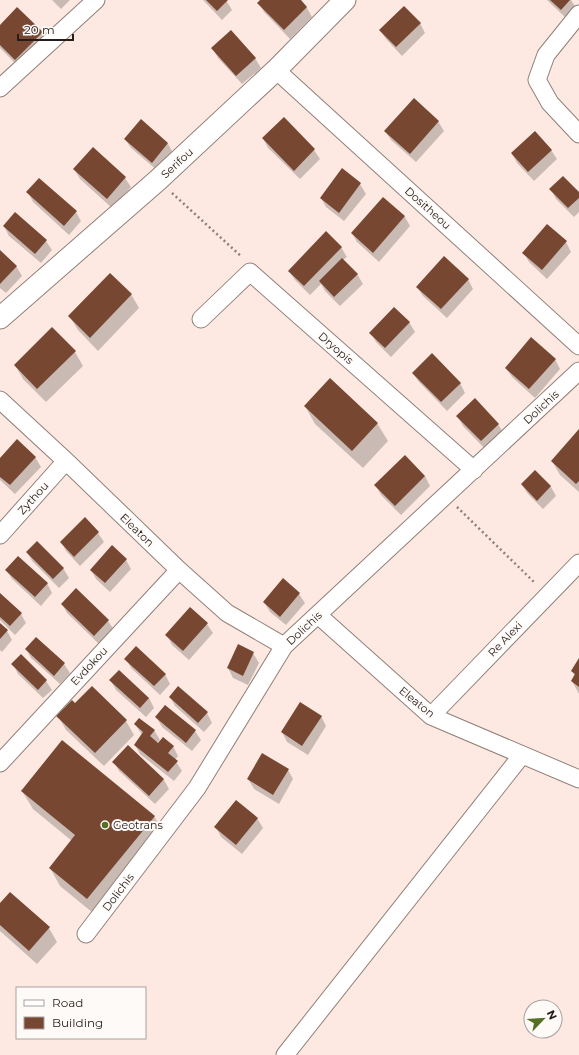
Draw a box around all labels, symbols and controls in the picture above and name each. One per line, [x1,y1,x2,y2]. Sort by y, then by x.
scale bar [18,16,73,42]
text: 20 m [24,22,55,37]
street label: Serifou [158,145,196,181]
street label: Dositheou [402,184,454,232]
street label: Dryopis [316,329,357,367]
street label: Dolichis [520,387,562,427]
street label: Zythou [15,479,51,517]
street label: Eleaton [117,510,157,550]
street label: Dolichis [283,608,325,648]
street label: Re Alexi [485,618,525,660]
street label: Evdokou [68,644,110,688]
street label: Eleaton [396,683,438,721]
place label: Geotrans [113,818,163,832]
marker: Geotrans [100,820,110,830]
street label: Dolichis [99,870,137,914]
legend [16,987,146,1039]
text: Road [52,995,83,1010]
north arrow [523,999,563,1039]
text: N [544,1008,560,1022]
text: Building [52,1015,103,1030]

